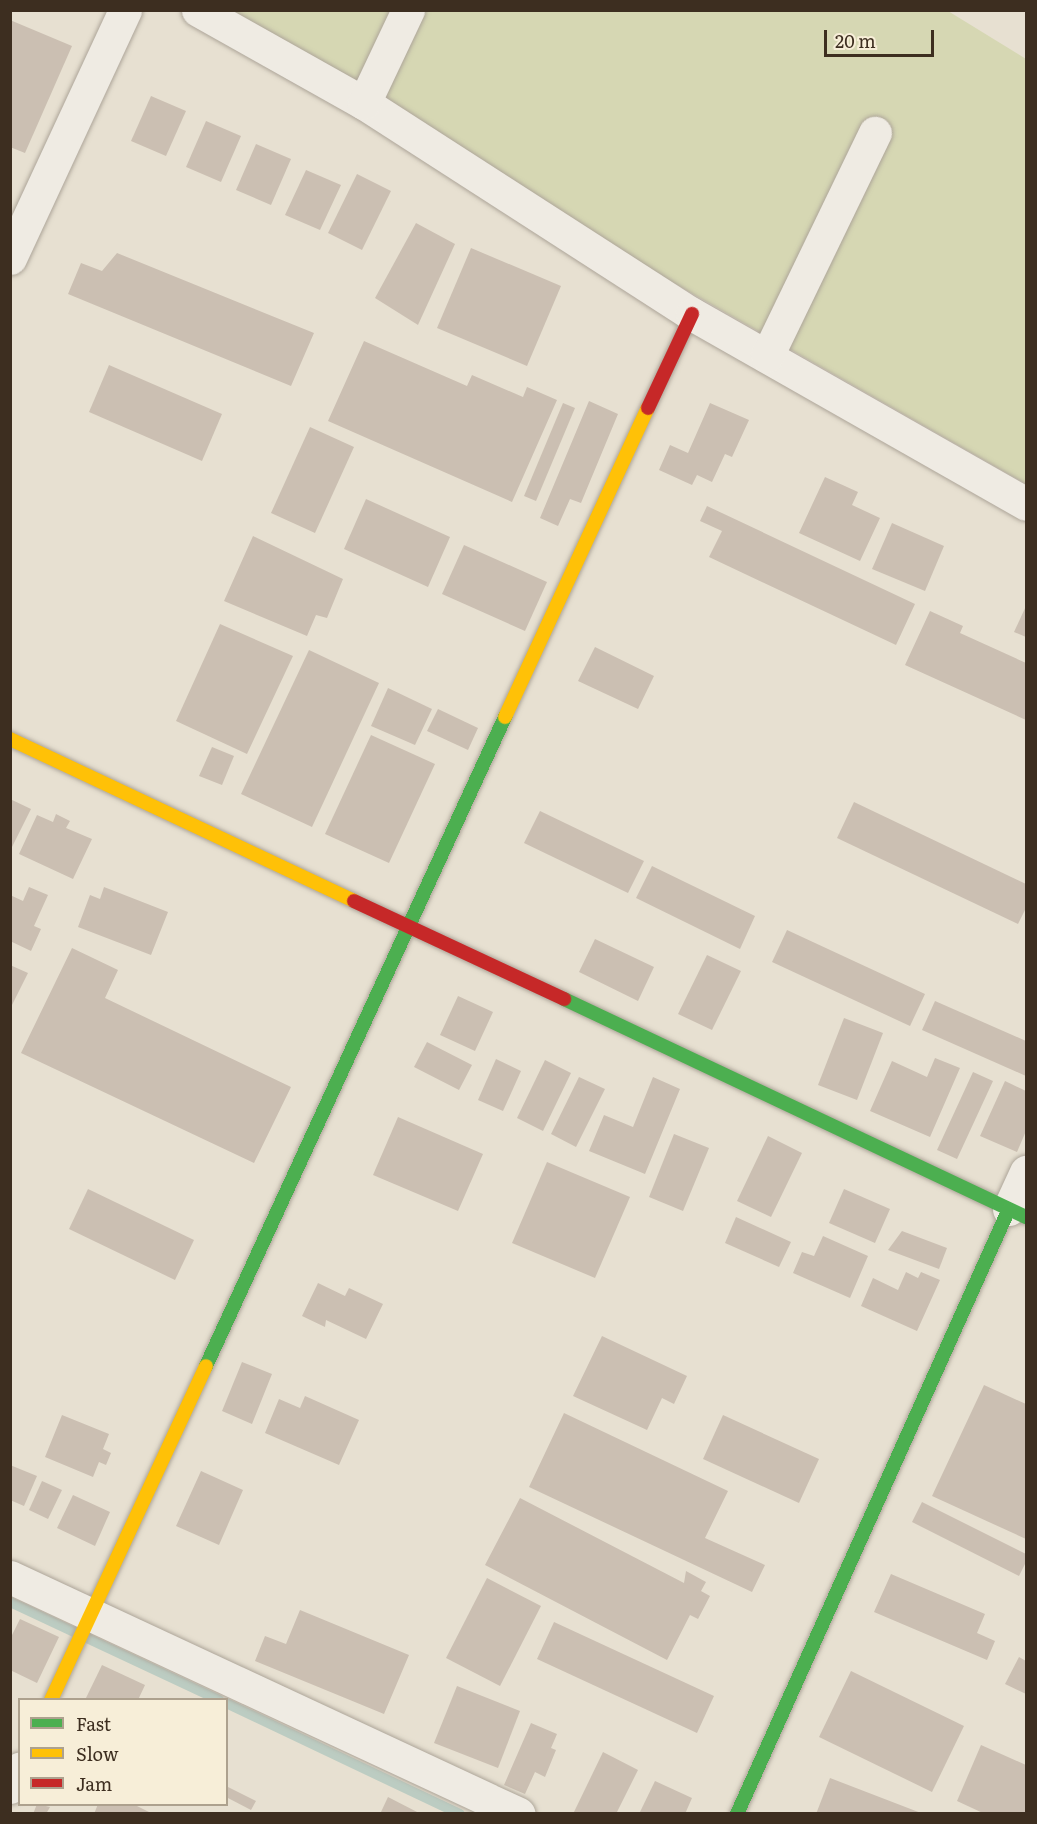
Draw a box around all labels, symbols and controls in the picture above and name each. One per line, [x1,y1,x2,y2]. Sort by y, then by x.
scale bar [827,18,936,56]
text: 20 m [835,27,876,54]
legend [18,1698,228,1806]
text: Fast [76,1710,111,1737]
text: Slow [76,1740,118,1767]
text: Jam [76,1770,112,1797]

